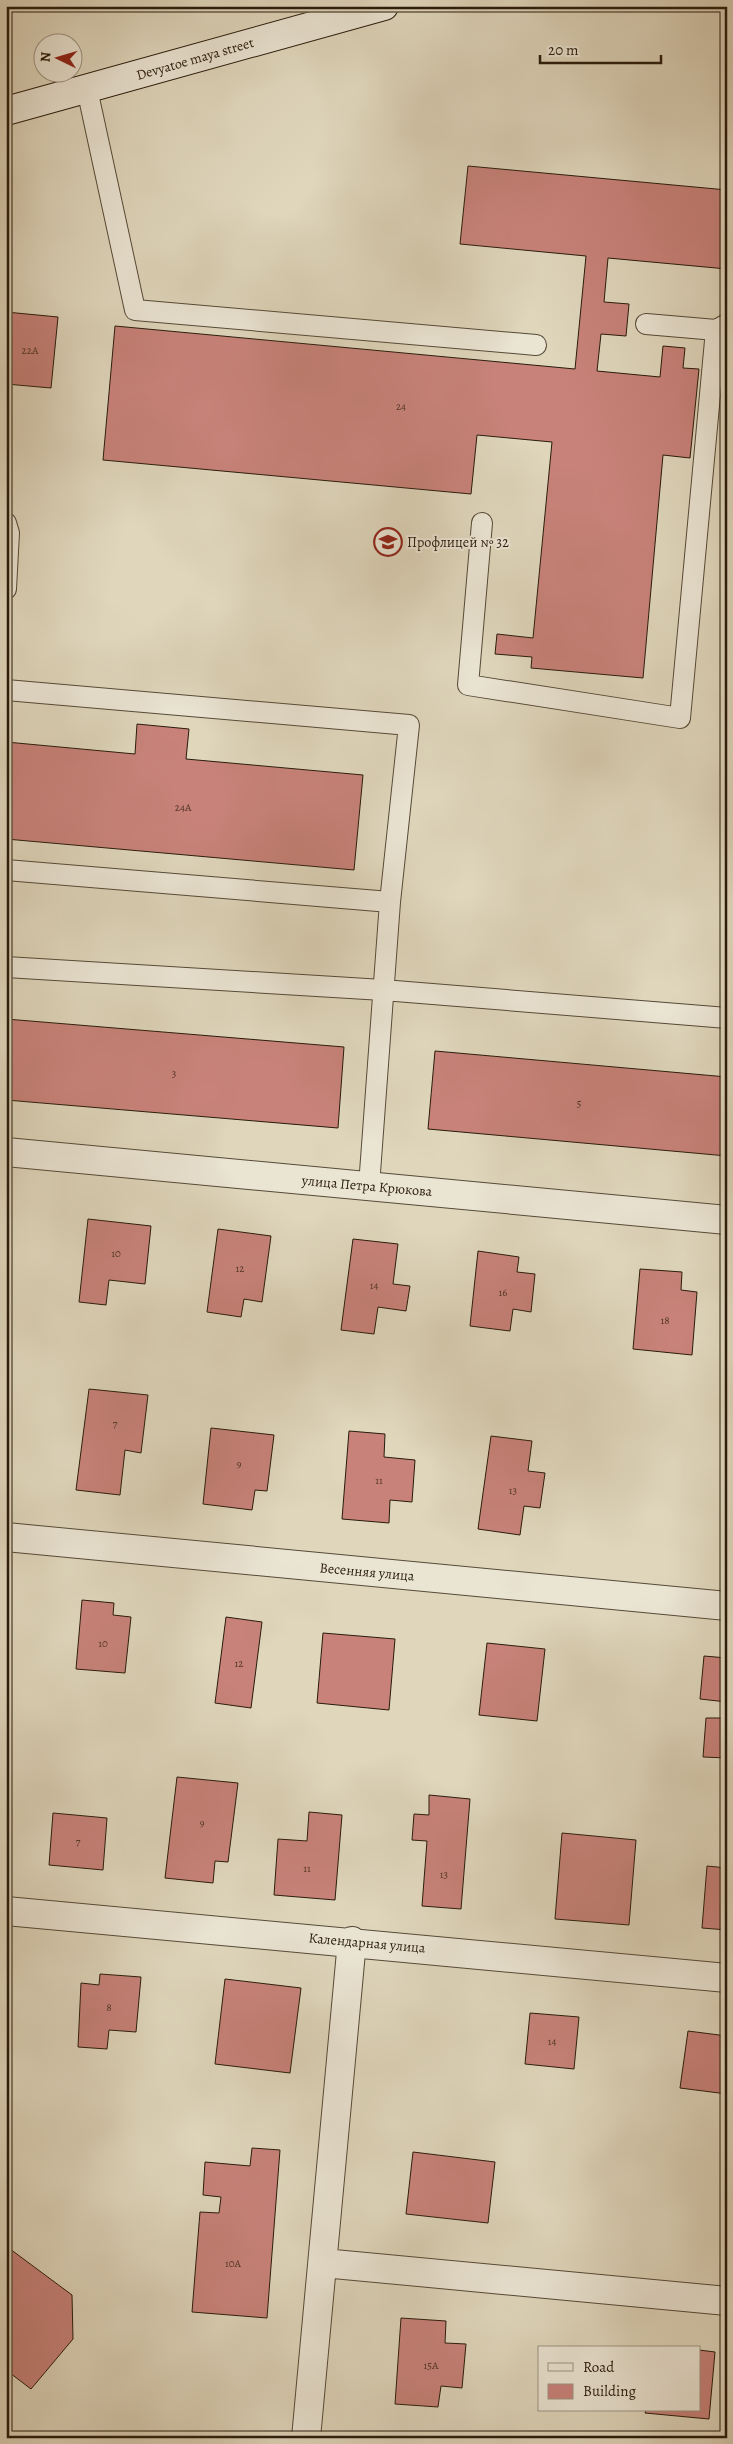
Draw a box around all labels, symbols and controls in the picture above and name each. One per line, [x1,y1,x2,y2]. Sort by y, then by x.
north arrow [32,32,82,82]
scale bar [540,32,662,64]
street label: Devyatoe maya street [134,33,256,85]
text: 20 m [548,40,579,60]
text: N [36,51,55,63]
house number: 22А [22,343,39,358]
house number: 24 [396,399,406,414]
school or university icon: Профлицей № 32 [373,527,403,557]
place label: Профлицей № 32 [407,533,509,552]
house number: 24А [175,800,192,815]
house number: 3 [172,1066,176,1081]
house number: 5 [577,1096,582,1111]
street label: улица Петра Крюкова [300,1171,434,1201]
house number: 10 [111,1246,121,1261]
house number: 12 [236,1261,245,1276]
house number: 14 [370,1278,378,1293]
house number: 16 [499,1285,507,1300]
house number: 18 [660,1313,670,1328]
house number: 7 [113,1416,118,1431]
house number: 9 [236,1456,242,1471]
house number: 11 [375,1473,383,1488]
house number: 13 [509,1483,517,1498]
street label: Весенняя улица [319,1558,416,1586]
house number: 10 [98,1636,108,1651]
house number: 12 [235,1656,244,1671]
house number: 9 [199,1815,205,1830]
house number: 7 [76,1834,81,1849]
house number: 11 [303,1861,311,1876]
house number: 13 [440,1867,448,1882]
street label: Календарная улица [308,1928,427,1958]
house number: 8 [106,2000,112,2015]
house number: 14 [548,2034,556,2049]
house number: 10А [225,2256,242,2271]
legend [538,2346,700,2412]
text: Road [583,2357,615,2377]
house number: 15А [424,2358,439,2373]
text: Building [583,2381,636,2401]

